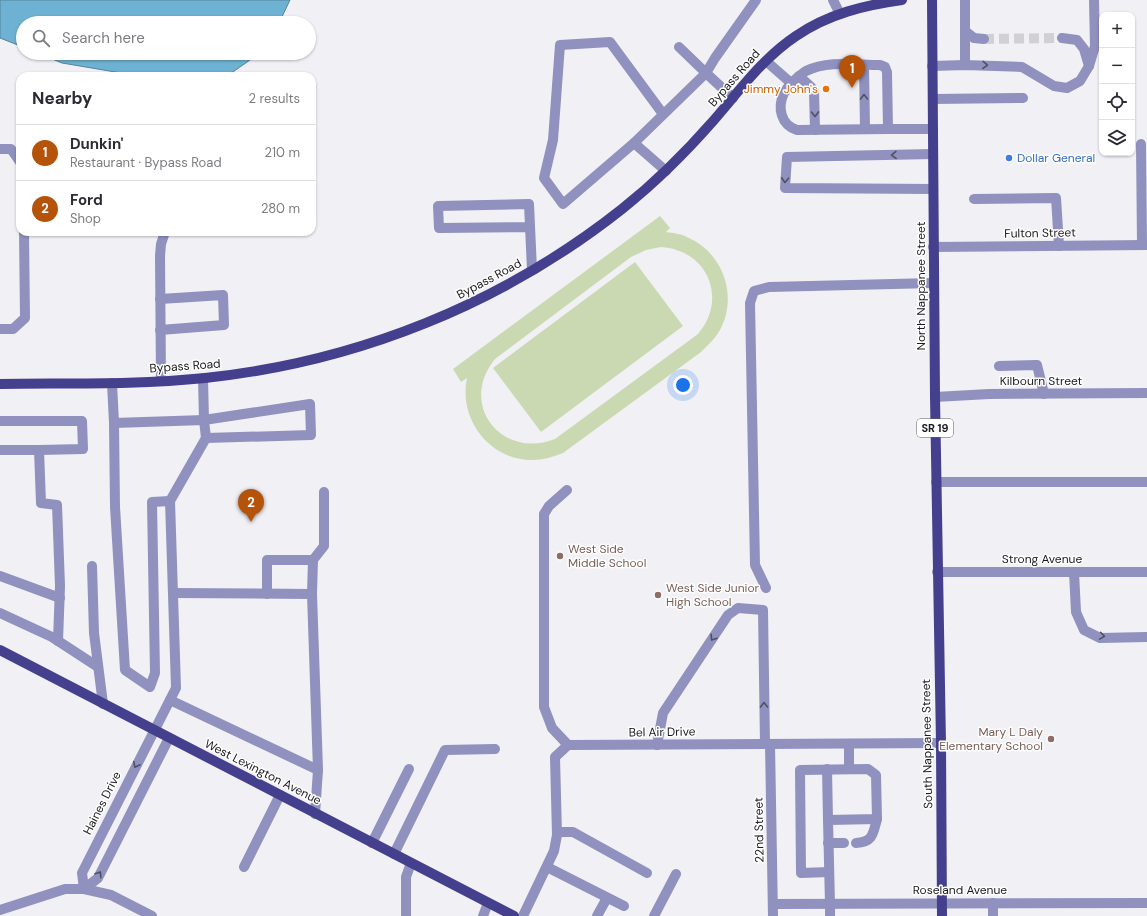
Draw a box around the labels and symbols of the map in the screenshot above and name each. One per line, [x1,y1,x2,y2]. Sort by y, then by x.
street label: Bypass Road [705,46,763,110]
pin: 1 [839,55,865,88]
one-way arrow [982,61,988,69]
place label: Jimmy John's [744,81,818,97]
marker: Jimmy John's [821,84,831,94]
one-way arrow [860,94,868,100]
one-way arrow [811,111,819,117]
place label: Dollar General [1017,150,1095,166]
one-way arrow [891,151,897,159]
marker: Dollar General [1004,153,1014,163]
one-way arrow [781,177,790,183]
street label: North Nappanee Street [913,221,929,350]
street label: Fulton Street [1004,224,1076,242]
street label: Bypass Road [454,255,524,303]
street label: Bypass Road [149,356,221,376]
street label: Kilbourn Street [1000,373,1083,389]
your location [673,375,693,395]
road number: SR 19 [917,419,953,437]
pin: 2 [238,489,264,522]
place label: West Side Middle School [568,541,646,571]
marker: West Side Middle School [555,551,565,561]
street label: Strong Avenue [1002,551,1082,567]
place label: West Side Junior High School [666,580,760,610]
marker: West Side Junior High School [653,590,663,600]
one-way arrow [1099,631,1105,640]
one-way arrow [711,633,718,640]
street label: South Nappanee Street [918,679,936,809]
one-way arrow [760,702,768,708]
street label: Bel Air Drive [628,723,696,741]
place label: Mary L Daly Elementary School [939,724,1043,754]
marker: Mary L Daly Elementary School [1046,734,1056,744]
street label: West Lexington Avenue [202,736,324,808]
one-way arrow [133,761,141,768]
street label: Haines Drive [79,769,125,837]
street label: 22nd Street [750,797,768,863]
one-way arrow [94,871,102,878]
street label: Roseland Avenue [913,882,1007,898]

